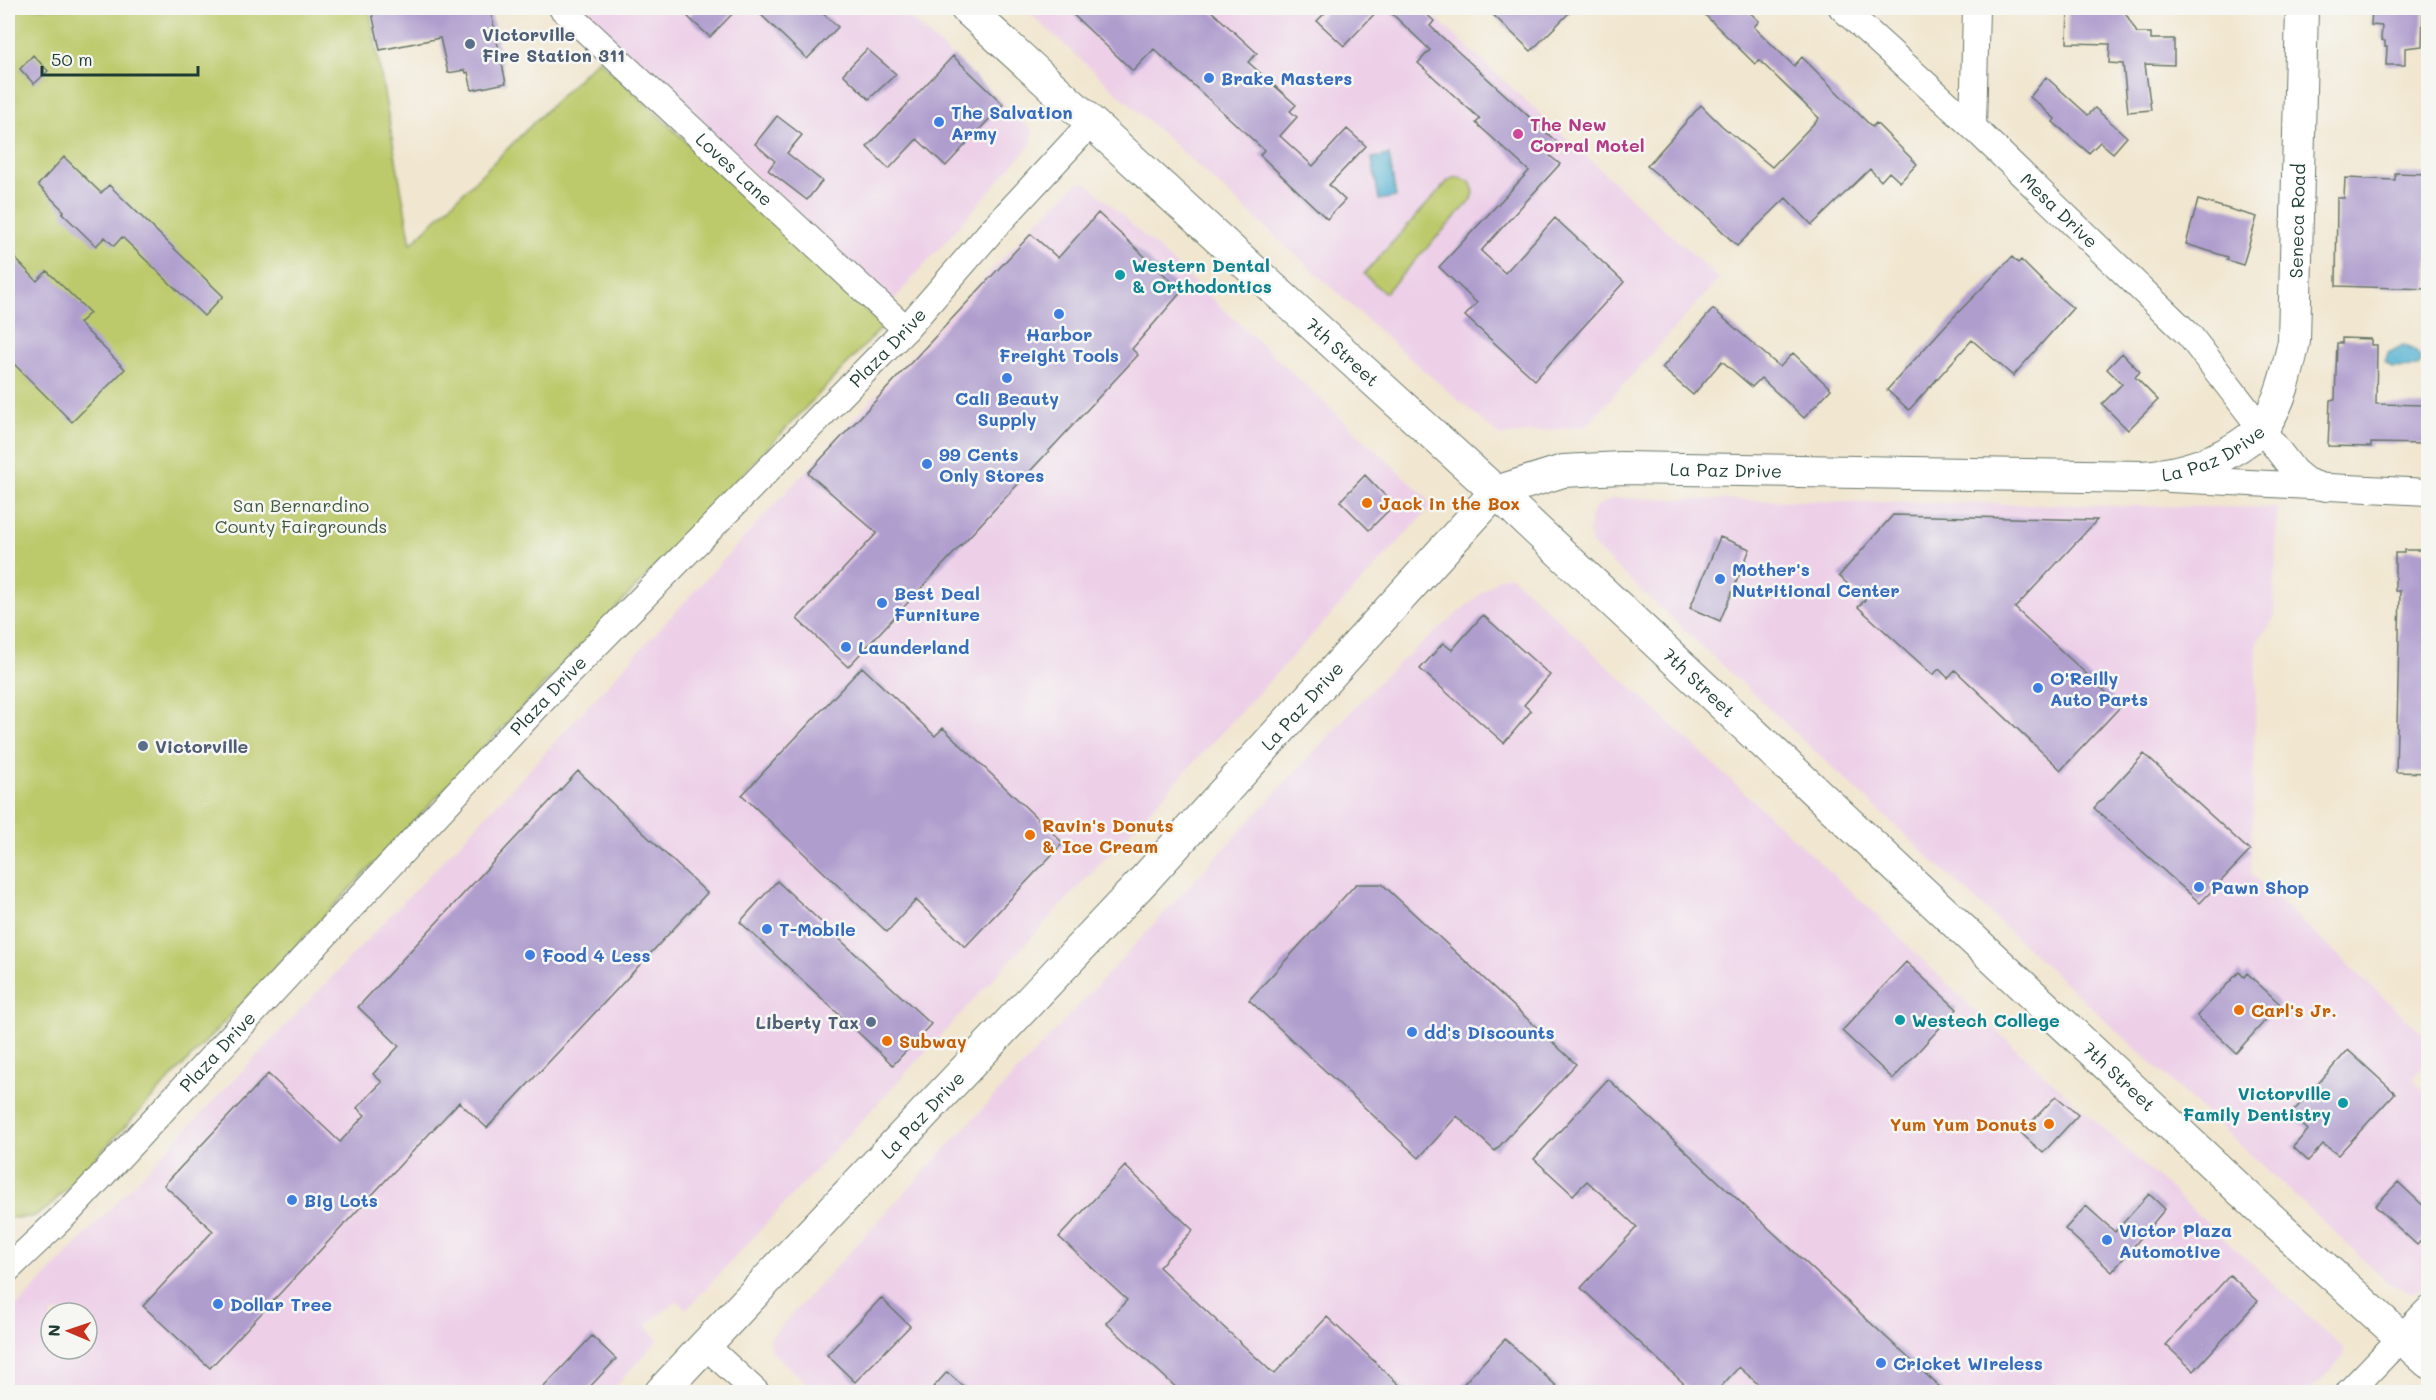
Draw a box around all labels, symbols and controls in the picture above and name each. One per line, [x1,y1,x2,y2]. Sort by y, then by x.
place label: Victorville Fire Station 311 [482,22,625,67]
marker: Victorville Fire Station 311 [463,37,477,51]
scale bar [42,39,198,77]
text: 50 m [51,47,93,71]
place label: Brake Masters [1221,66,1352,90]
marker: Brake Masters [1202,71,1216,85]
place label: The Salvation Army [951,100,1073,145]
place label: The New Corral Motel [1530,112,1645,157]
marker: The Salvation Army [932,115,946,129]
street label: Loves Lane [691,127,778,211]
marker: The New Corral Motel [1511,127,1525,141]
street label: Seneca Road [2284,163,2310,279]
street label: Mesa Drive [2016,167,2103,253]
place label: Western Dental & Orthodontics [1132,253,1272,298]
marker: Western Dental & Orthodontics [1113,268,1127,282]
street label: Plaza Drive [844,303,931,392]
marker: Harbor Freight Tools [1052,307,1066,321]
street label: 7th Street [1301,312,1384,392]
place label: Harbor Freight Tools [999,322,1119,367]
marker: Cali Beauty Supply [1000,371,1014,385]
place label: Cali Beauty Supply [955,386,1059,431]
street label: La Paz Drive [2160,419,2270,487]
place label: 99 Cents Only Stores [939,442,1044,487]
marker: 99 Cents Only Stores [920,457,934,471]
street label: La Paz Drive [1670,457,1782,483]
place label: Jack in the Box [1379,491,1520,515]
park label: San Bernardino County Fairgrounds [215,493,387,538]
marker: Jack in the Box [1360,496,1374,510]
place label: Mother's Nutritional Center [1732,557,1900,602]
marker: Mother's Nutritional Center [1713,572,1727,586]
place label: Best Deal Furniture [894,581,980,626]
marker: Best Deal Furniture [875,596,889,610]
place label: Launderland [858,635,969,659]
marker: Launderland [839,640,853,654]
street label: 7th Street [1657,642,1740,722]
street label: Plaza Drive [504,650,591,740]
street label: La Paz Drive [1255,656,1349,755]
place label: O'Reilly Auto Parts [2050,666,2148,711]
marker: O'Reilly Auto Parts [2031,681,2045,695]
place label: Victorville [155,734,249,758]
marker: Victorville [136,739,150,753]
place label: Ravin's Donuts & Ice Cream [1042,813,1174,858]
marker: Ravin's Donuts & Ice Cream [1023,828,1037,842]
place label: Pawn Shop [2211,875,2309,899]
marker: Pawn Shop [2192,880,2206,894]
place label: T-Mobile [779,917,856,941]
marker: T-Mobile [760,922,774,936]
place label: Food 4 Less [542,943,650,967]
marker: Food 4 Less [523,948,537,962]
place label: Carl's Jr. [2251,998,2337,1022]
marker: Carl's Jr. [2232,1003,2246,1017]
street label: Plaza Drive [174,1006,260,1097]
place label: Westech College [1912,1008,2060,1032]
place label: Liberty Tax [756,1010,859,1034]
marker: Westech College [1893,1013,1907,1027]
marker: Liberty Tax [864,1015,878,1029]
place label: dd's Discounts [1424,1020,1555,1044]
marker: dd's Discounts [1405,1025,1419,1039]
place label: Subway [899,1029,967,1053]
marker: Subway [880,1034,894,1048]
street label: 7th Street [2078,1036,2161,1116]
street label: La Paz Drive [875,1066,970,1164]
place label: Victorville Family Dentistry [2183,1081,2331,1126]
marker: Victorville Family Dentistry [2336,1096,2350,1110]
place label: Yum Yum Donuts [1890,1112,2037,1136]
marker: Yum Yum Donuts [2042,1117,2056,1131]
place label: Big Lots [304,1188,378,1212]
marker: Big Lots [285,1193,299,1207]
place label: Victor Plaza Automotive [2119,1218,2232,1263]
marker: Victor Plaza Automotive [2100,1233,2114,1247]
place label: Dollar Tree [230,1292,332,1316]
marker: Dollar Tree [211,1297,225,1311]
north arrow [39,1301,99,1361]
text: N [43,1324,64,1337]
place label: Cricket Wireless [1893,1351,2043,1375]
marker: Cricket Wireless [1874,1356,1888,1370]

